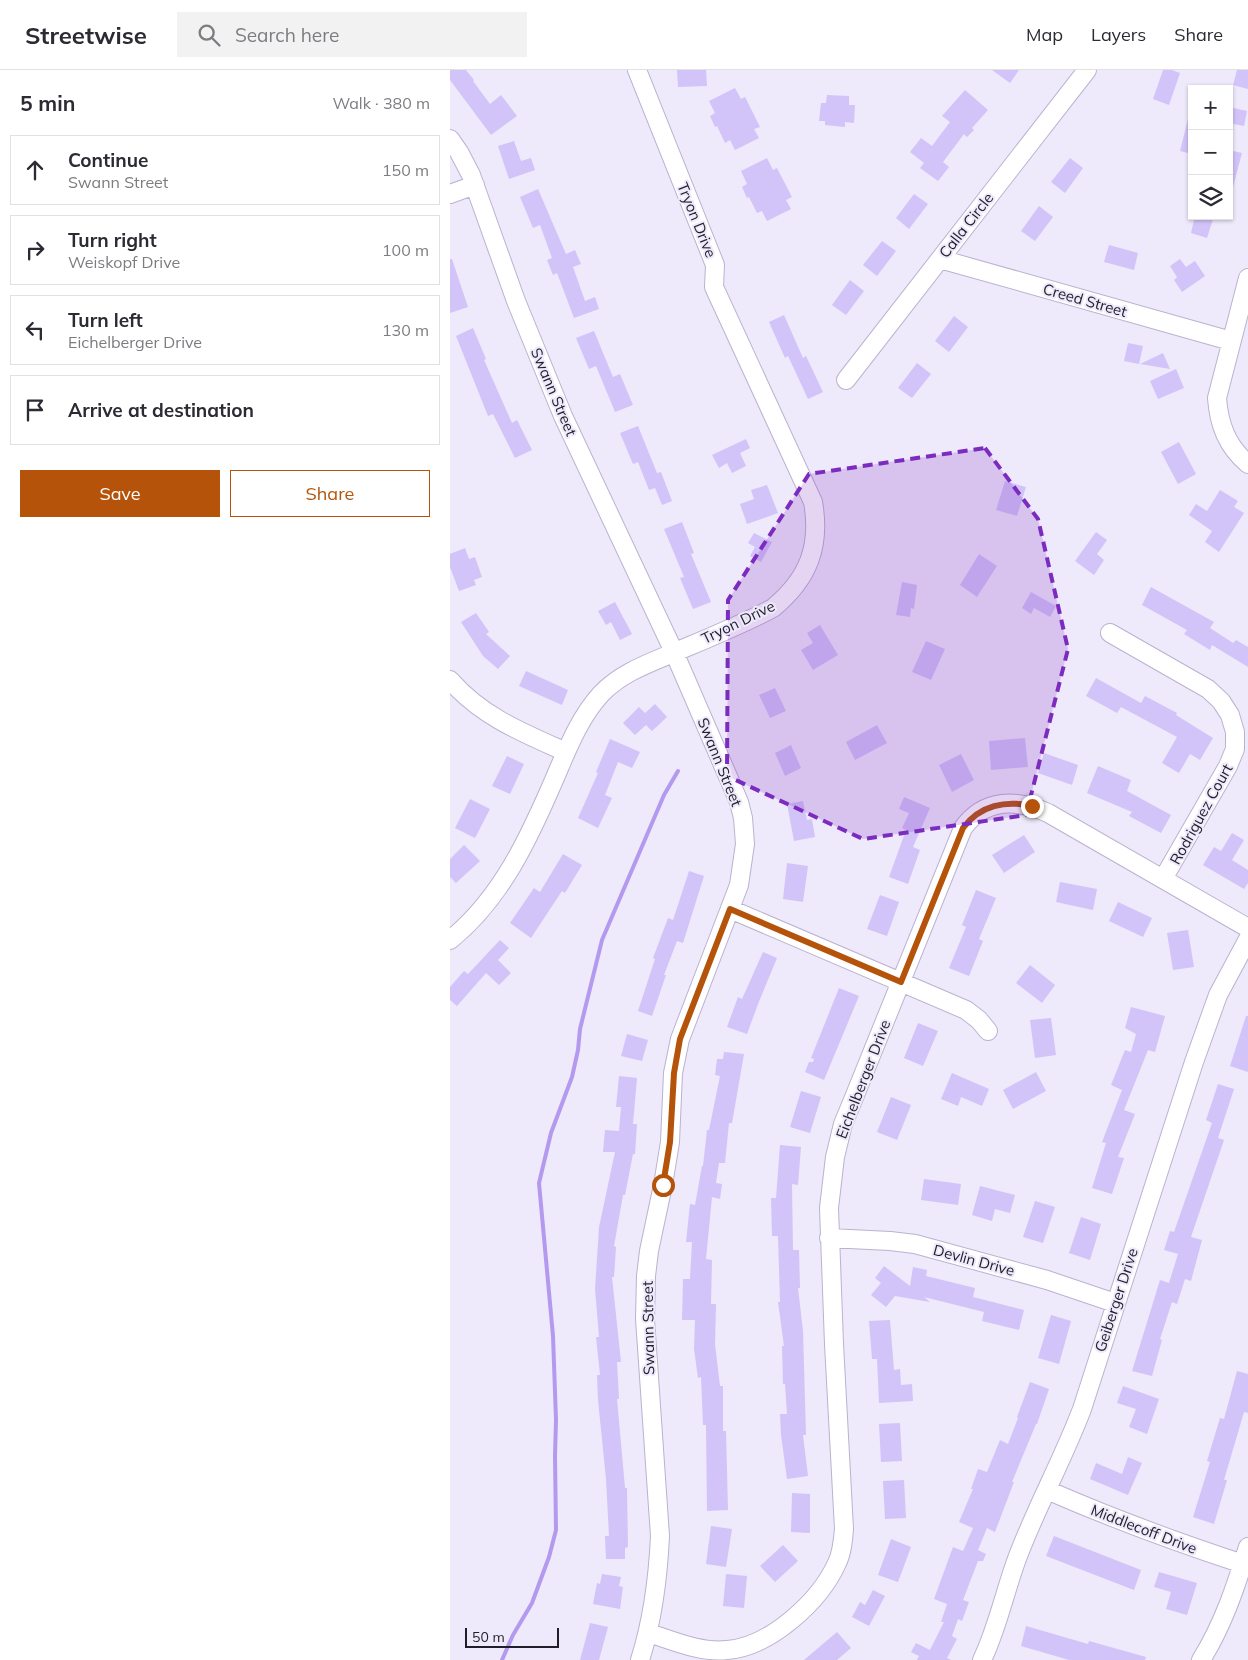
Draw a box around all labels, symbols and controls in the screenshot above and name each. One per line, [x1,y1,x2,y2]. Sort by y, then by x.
search box [177,12,527,57]
text: Streetwise [25,20,147,50]
icon: search [195,21,223,49]
text: Search here [235,23,339,47]
text: Map [1026,23,1063,46]
text: Layers [1091,23,1146,46]
text: Share [1174,23,1223,46]
map controls [1188,85,1233,220]
button: + [1188,85,1233,130]
text: 5 min [20,90,75,116]
text: Walk · 380 m [332,93,430,113]
button: − [1188,130,1233,175]
text: Continue [68,148,148,172]
icon: ahead [21,156,49,184]
text: 150 m [382,160,429,180]
text: Swann Street [68,172,168,192]
button: layers [1188,175,1233,220]
street label: Tryon Drive [673,180,721,260]
street label: Calla Circle [935,189,997,261]
text: Turn right [68,228,157,252]
icon: right [21,236,49,264]
text: 100 m [382,240,429,260]
text: Weiskopf Drive [68,252,180,272]
street label: Creed Street [1041,279,1129,321]
text: Turn left [68,308,143,332]
icon: left [21,316,49,344]
text: 130 m [382,320,429,340]
text: Eichelberger Drive [68,332,202,352]
street label: Swann Street [527,345,581,439]
icon: arrive [21,396,49,424]
text: Arrive at destination [68,398,254,422]
button: Save [20,470,220,517]
button: Share [230,470,430,517]
street label: Tryon Drive [698,596,778,648]
street label: Swann Street [694,715,746,809]
street label: Rodriguez Court [1165,760,1237,868]
route end [1021,795,1044,818]
street label: Eichelberger Drive [832,1017,894,1141]
route start [652,1174,675,1197]
street label: Devlin Drive [931,1240,1017,1280]
street label: Geiberger Drive [1090,1246,1142,1354]
street label: Swann Street [638,1281,658,1375]
street label: Middlecoff Drive [1088,1500,1200,1558]
scale bar [465,1625,559,1648]
text: 50 m [472,1628,505,1646]

